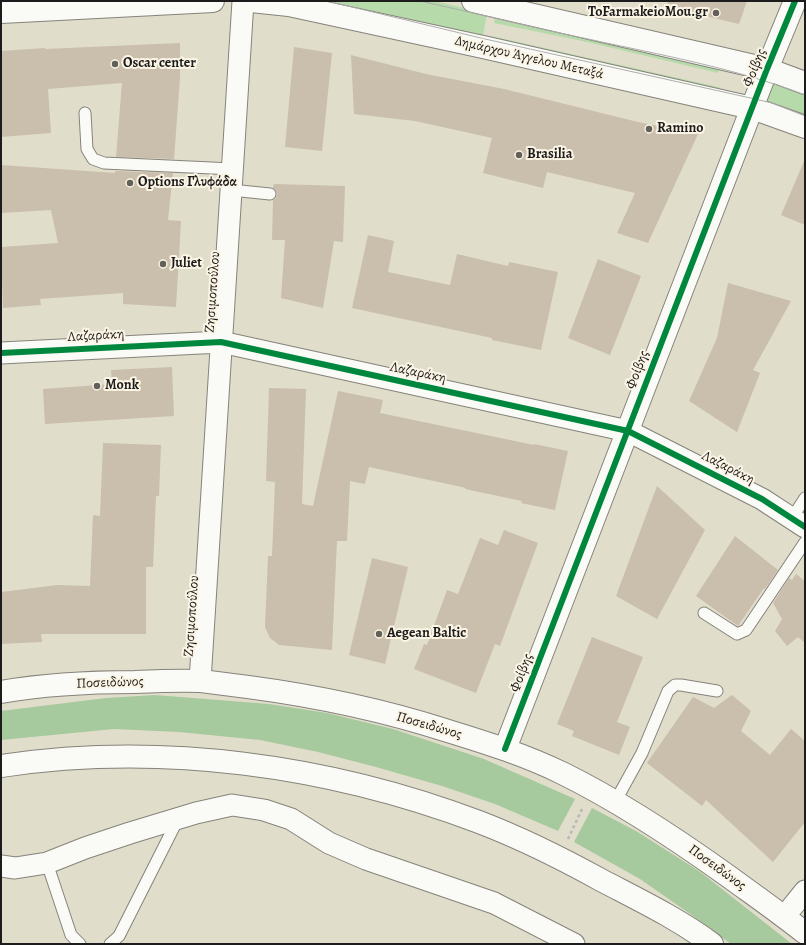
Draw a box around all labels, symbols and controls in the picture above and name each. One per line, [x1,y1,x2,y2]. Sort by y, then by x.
place label: ToFarmakeioMou.gr [588,5,708,21]
marker: ToFarmakeioMou.gr [711,8,721,18]
street label: Δημάρχου Άγγελου Μεταξά [453,33,605,83]
street label: Φοίβης [740,46,770,90]
place label: Oscar center [123,56,196,72]
marker: Oscar center [110,59,120,69]
place label: Ramino [657,121,703,137]
marker: Ramino [644,124,654,134]
place label: Brasilia [527,147,572,163]
marker: Brasilia [514,150,524,160]
place label: Options Γλυφάδα [138,175,237,191]
marker: Options Γλυφάδα [125,178,135,188]
street label: Ζησιμοπούλου [202,251,224,333]
place label: Juliet [171,256,202,272]
marker: Juliet [158,259,168,269]
street label: Λαζαράκη [67,326,125,346]
street label: Φοίβης [623,348,653,392]
street label: Λαζαράκη [388,359,448,387]
place label: Monk [105,378,139,394]
marker: Monk [92,381,102,391]
street label: Λαζαράκη [699,448,757,488]
street label: Ζησιμοπούλου [181,575,203,657]
place label: Aegean Baltic [387,626,466,642]
marker: Aegean Baltic [374,629,384,639]
street label: Φοίβης [507,651,537,695]
street label: Ποσειδώνος [76,673,144,693]
street label: Ποσειδώνος [394,709,464,743]
street label: Ποσειδώνος [685,841,749,895]

